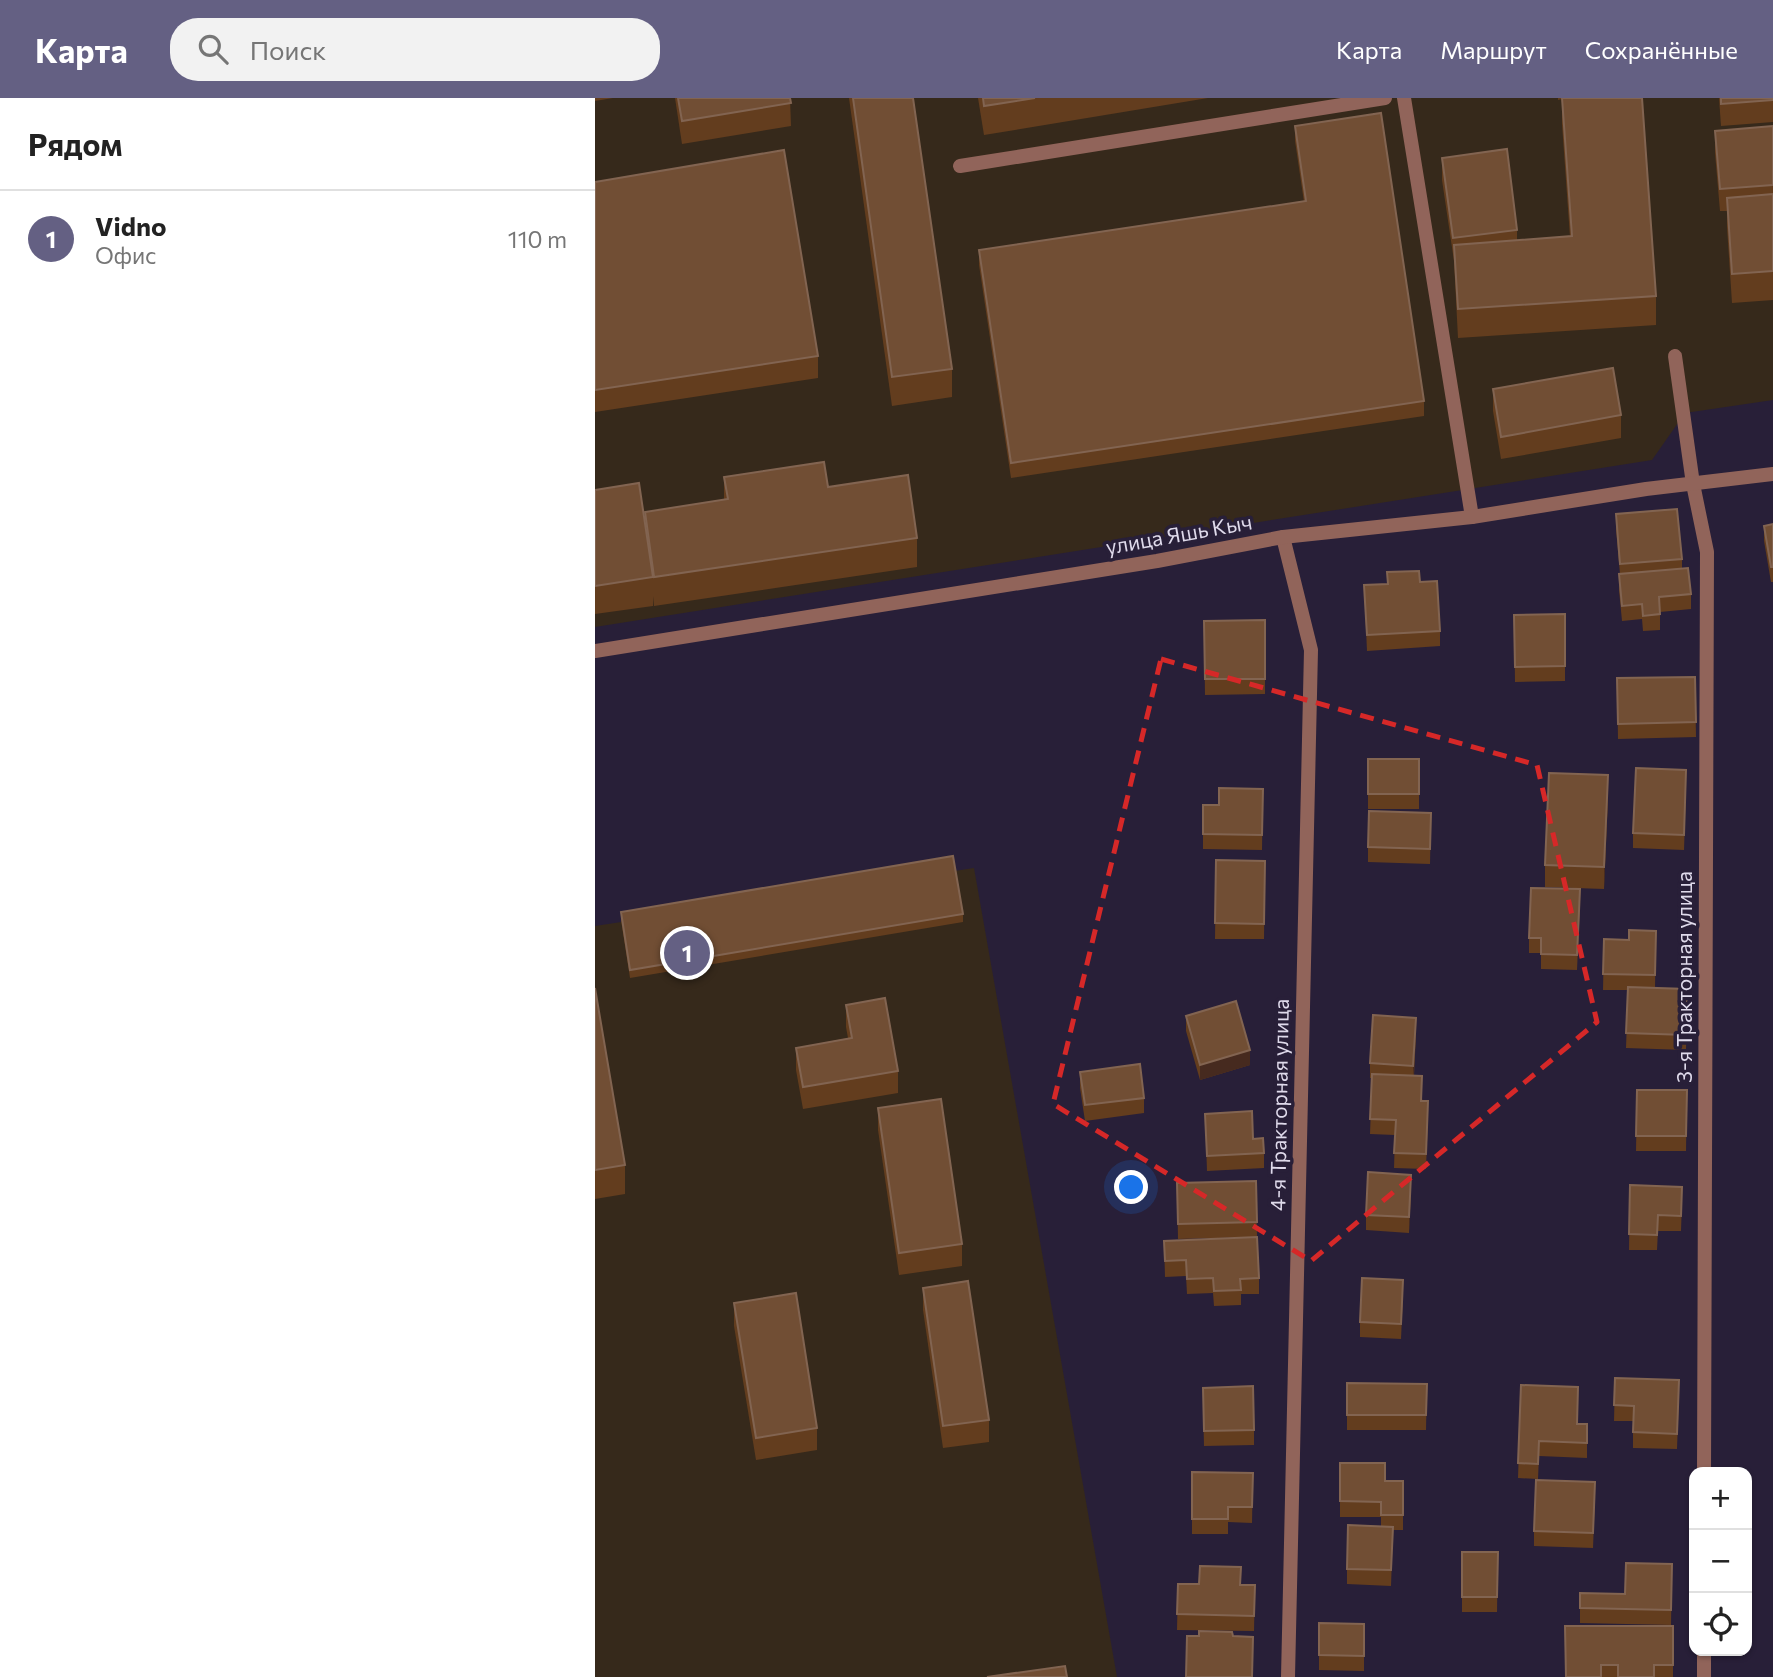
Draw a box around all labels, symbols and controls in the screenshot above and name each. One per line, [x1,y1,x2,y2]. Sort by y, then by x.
search box [170,18,660,81]
text: Карта [35,29,128,70]
icon: search [194,30,232,68]
text: Поиск [250,34,326,65]
text: Карта [1336,35,1402,64]
text: Маршрут [1440,35,1547,64]
text: Сохранённые [1585,35,1738,64]
text: Рядом [28,125,122,162]
text: Vidno [95,210,167,241]
text: 1 [46,225,56,253]
text: 110 m [508,225,567,253]
text: Офис [95,241,157,269]
street label: улица Яшь Кыч [1104,508,1254,559]
street label: 3-я Тракторная улица [1671,871,1696,1083]
pin: 1 [664,927,710,979]
street label: 4-я Тракторная улица [1264,999,1293,1211]
your location [1114,1170,1148,1204]
map controls [1689,1467,1752,1656]
button: + [1689,1467,1752,1530]
button: − [1689,1530,1752,1593]
button: locate [1689,1593,1752,1656]

